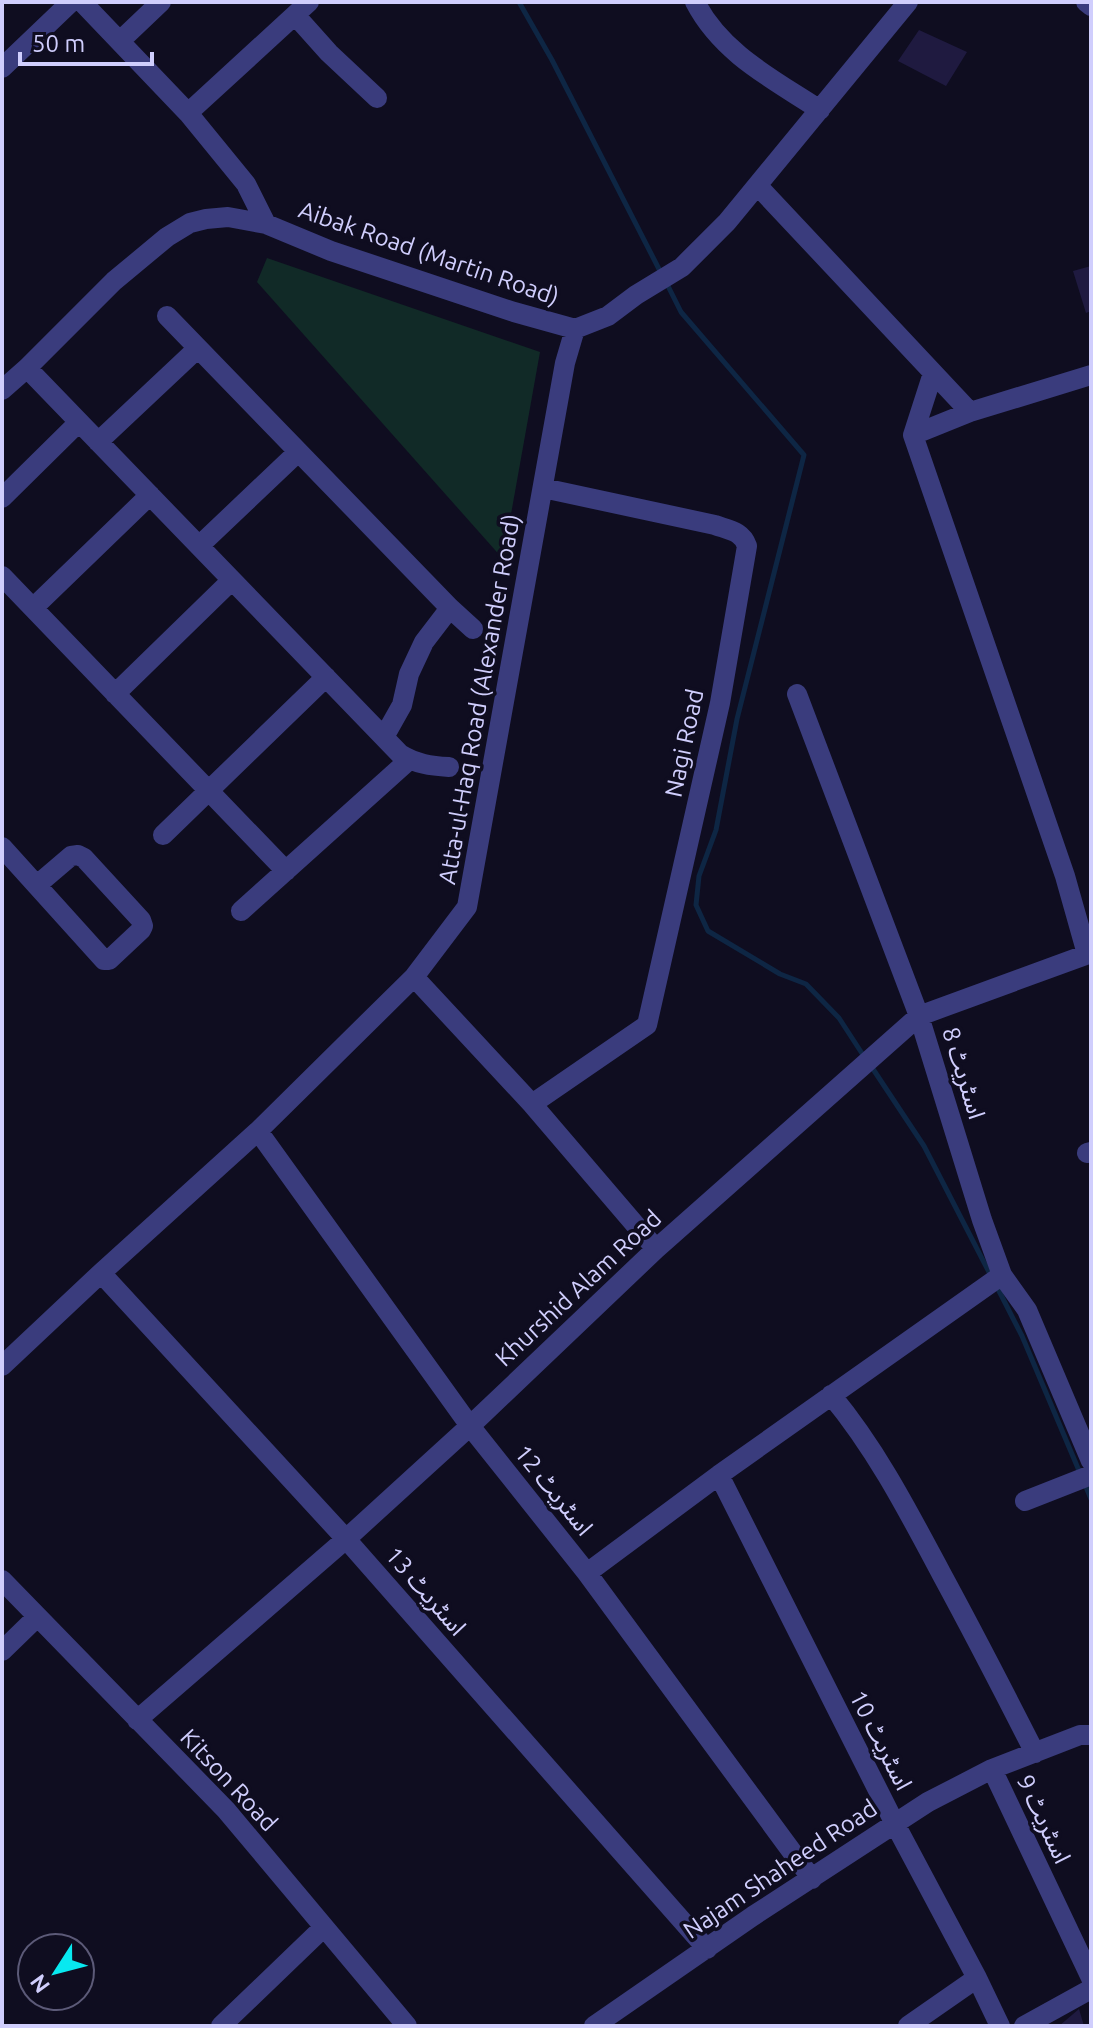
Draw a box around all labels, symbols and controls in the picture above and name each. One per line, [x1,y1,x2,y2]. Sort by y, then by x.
scale bar [20,16,152,66]
text: 50 m [32,30,85,57]
street label: Aibak Road (Martin Road) [295,196,563,310]
street label: Atta-ul-Haq Road (Alexander Road) [433,512,525,886]
street label: Nagi Road [659,686,709,800]
street label: اسٹریٹ 8 [936,1024,991,1123]
street label: Khurshid Alam Road [490,1204,666,1372]
street label: اسٹریٹ 12 [509,1439,599,1541]
street label: اسٹریٹ 13 [380,1541,472,1641]
street label: اسٹریٹ 10 [844,1686,918,1795]
street label: Kitson Road [175,1723,283,1837]
street label: اسٹریٹ 9 [1011,1770,1076,1868]
street label: Najam Shaheed Road [678,1794,882,1944]
north arrow [16,1932,96,2012]
text: N [24,1970,54,1998]

